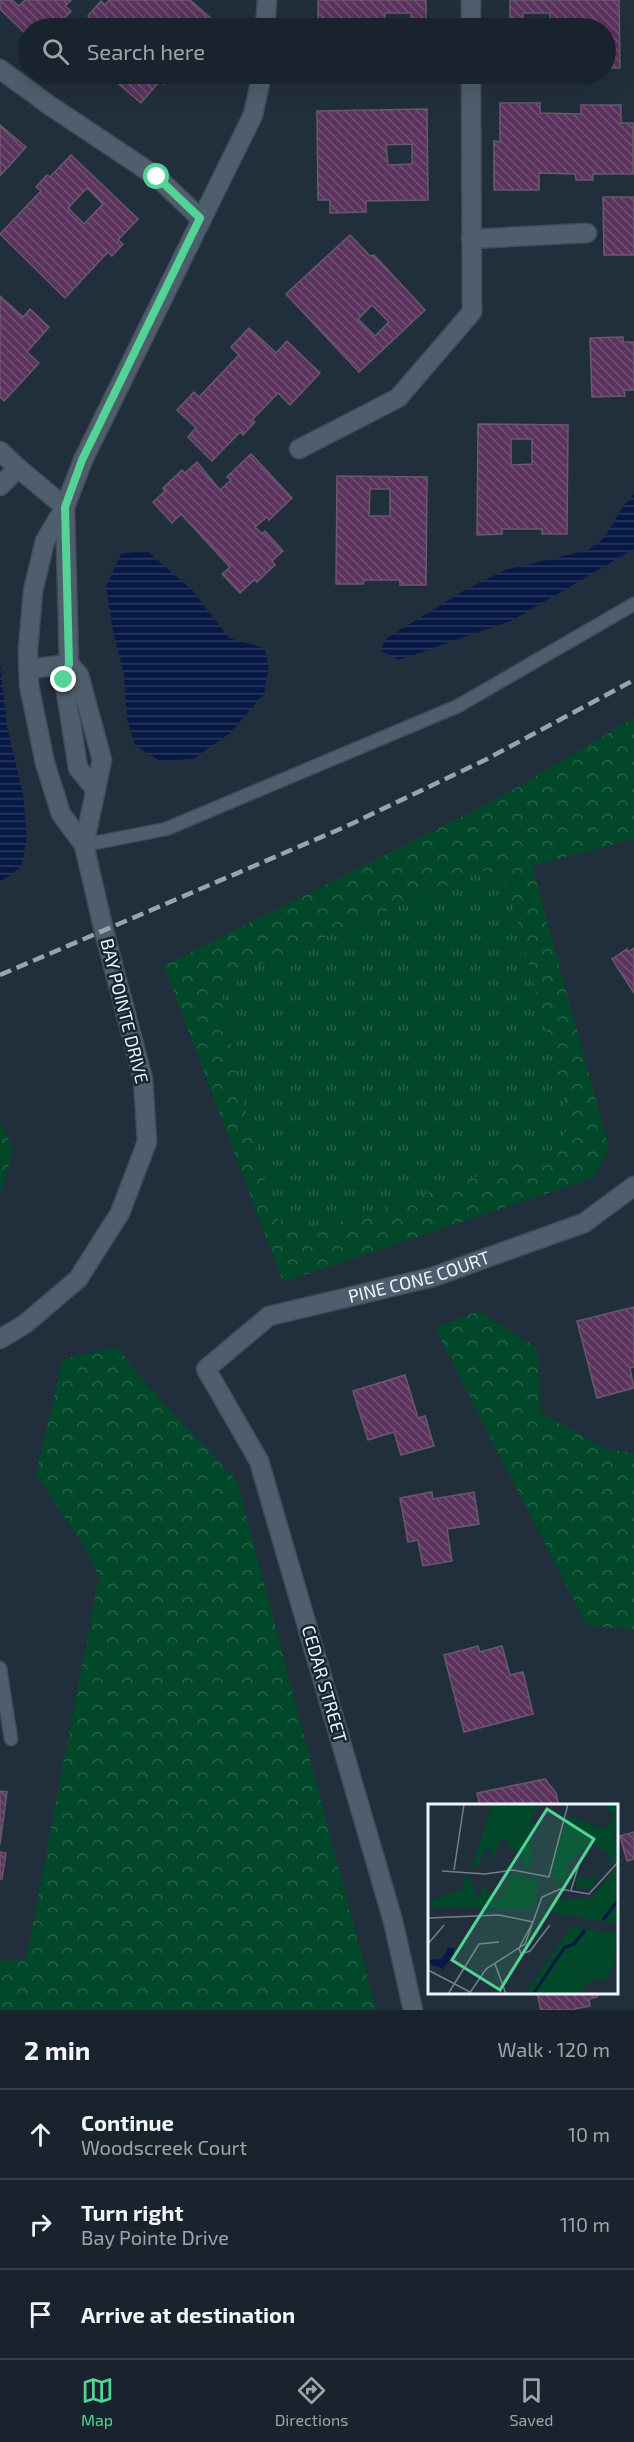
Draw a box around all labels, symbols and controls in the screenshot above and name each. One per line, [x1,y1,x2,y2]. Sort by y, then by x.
search box [18,18,616,84]
icon: search [39,35,72,68]
text: Search here [87,38,205,64]
route start [143,163,169,189]
route end [50,666,76,692]
street label: BAY POINTE DRIVE [96,936,154,1086]
street label: PINE CONE COURT [346,1245,493,1307]
street label: CEDAR STREET [298,1623,352,1745]
inset map [428,1804,619,1995]
text: 2 min [24,2034,90,2065]
text: Walk · 120 m [498,2037,610,2061]
text: Continue [81,2109,174,2135]
icon: ahead [24,2118,57,2151]
text: 10 m [568,2122,610,2146]
text: Woodscreek Court [81,2135,247,2159]
text: Turn right [81,2199,183,2225]
icon: right [24,2208,57,2241]
text: 110 m [560,2212,610,2236]
text: Bay Pointe Drive [81,2225,229,2249]
icon: arrive [24,2298,57,2331]
text: Arrive at destination [81,2301,295,2327]
tab: Map [81,2374,114,2429]
tab: Directions [275,2374,348,2429]
tab: Saved [510,2374,553,2429]

